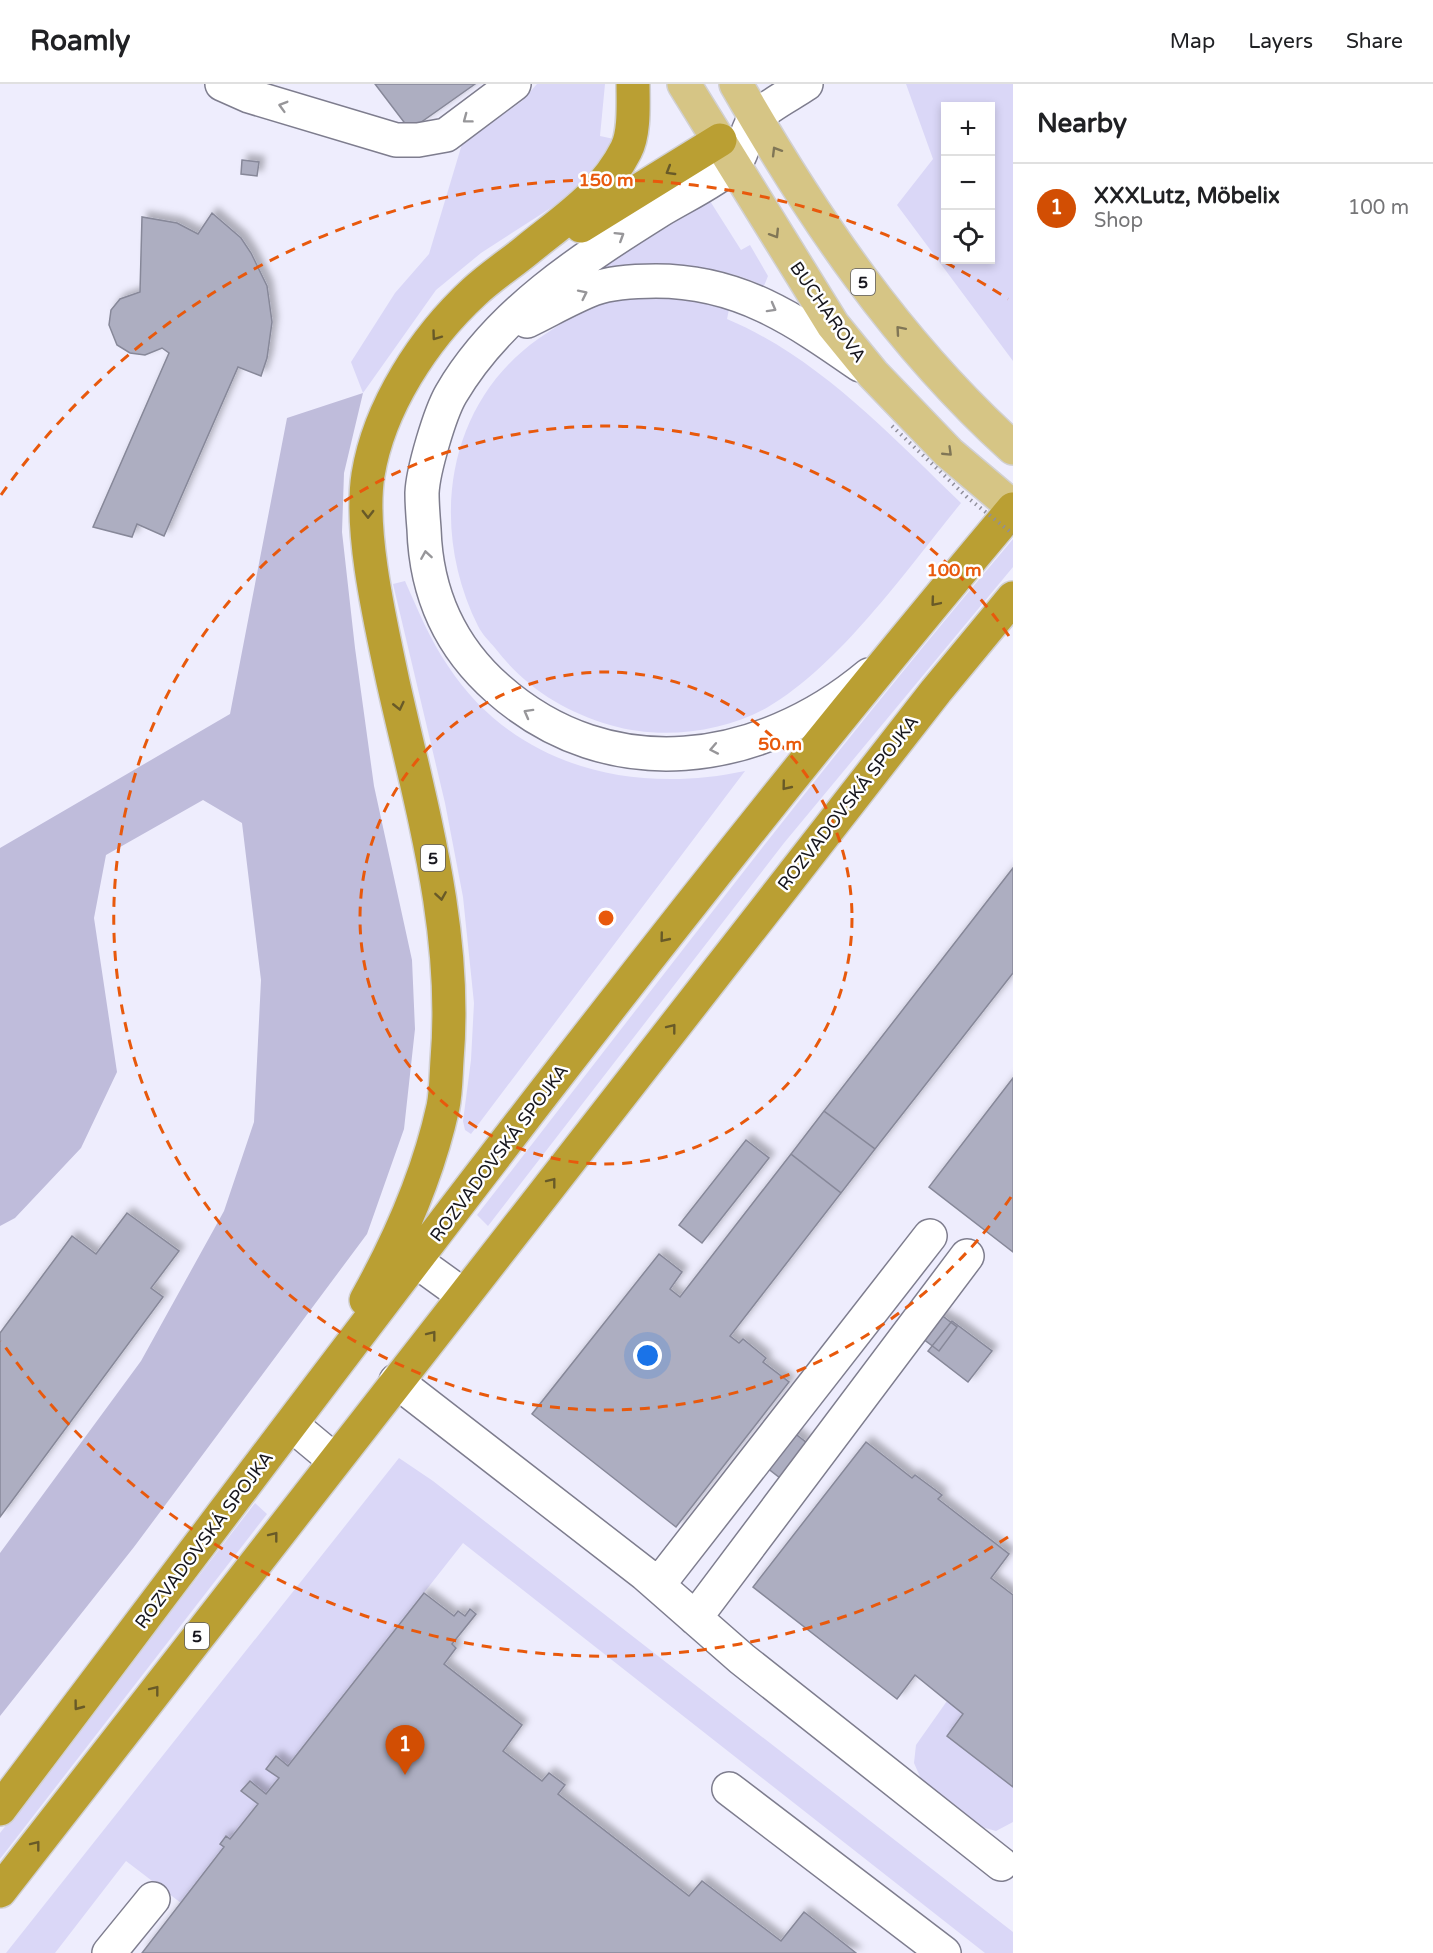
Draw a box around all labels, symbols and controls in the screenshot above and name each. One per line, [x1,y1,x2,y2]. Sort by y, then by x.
text: Roamly [30,24,130,58]
text: Map [1170,29,1215,54]
text: Layers [1248,29,1313,54]
text: Share [1346,29,1403,54]
one-way arrow [278,101,289,113]
map controls [941,102,995,264]
button: + [941,102,995,156]
text: Nearby [1037,108,1127,139]
one-way arrow [463,112,474,123]
one-way arrow [771,147,783,157]
button: − [941,156,995,210]
one-way arrow [666,163,676,175]
text: 150 m [578,169,634,191]
text: XXXLutz, Möbelix [1094,183,1280,209]
text: 1 [1050,196,1063,220]
text: 100 m [1348,196,1409,220]
text: Shop [1094,209,1143,233]
button: locate [941,210,995,264]
one-way arrow [768,227,779,238]
one-way arrow [614,231,624,243]
street label: BUCHAROVA [785,257,871,367]
road number: 5 [851,269,875,295]
one-way arrow [577,289,588,301]
one-way arrow [765,301,776,312]
one-way arrow [896,326,907,337]
one-way arrow [432,329,443,340]
one-way arrow [940,444,951,455]
one-way arrow [362,509,374,518]
one-way arrow [420,551,433,561]
text: 100 m [926,559,982,581]
one-way arrow [931,595,942,606]
one-way arrow [391,701,404,711]
one-way arrow [524,709,534,720]
street label: ROZVADOVSKÁ SPOJKA [773,711,923,895]
text: 50 m [758,733,802,755]
one-way arrow [710,742,720,755]
one-way arrow [782,779,793,790]
road number: 5 [421,845,445,871]
one-way arrow [434,892,446,901]
centre of rings [596,908,616,928]
one-way arrow [660,931,671,942]
one-way arrow [665,1024,676,1035]
street label: ROZVADOVSKÁ SPOJKA [425,1060,573,1246]
one-way arrow [544,1177,555,1188]
one-way arrow [424,1331,435,1342]
your location [633,1341,662,1370]
street label: ROZVADOVSKÁ SPOJKA [130,1447,278,1633]
one-way arrow [267,1532,278,1543]
road number: 5 [185,1623,209,1649]
one-way arrow [147,1686,158,1697]
one-way arrow [74,1699,85,1710]
pin: 1 [386,1726,424,1775]
one-way arrow [28,1841,39,1852]

